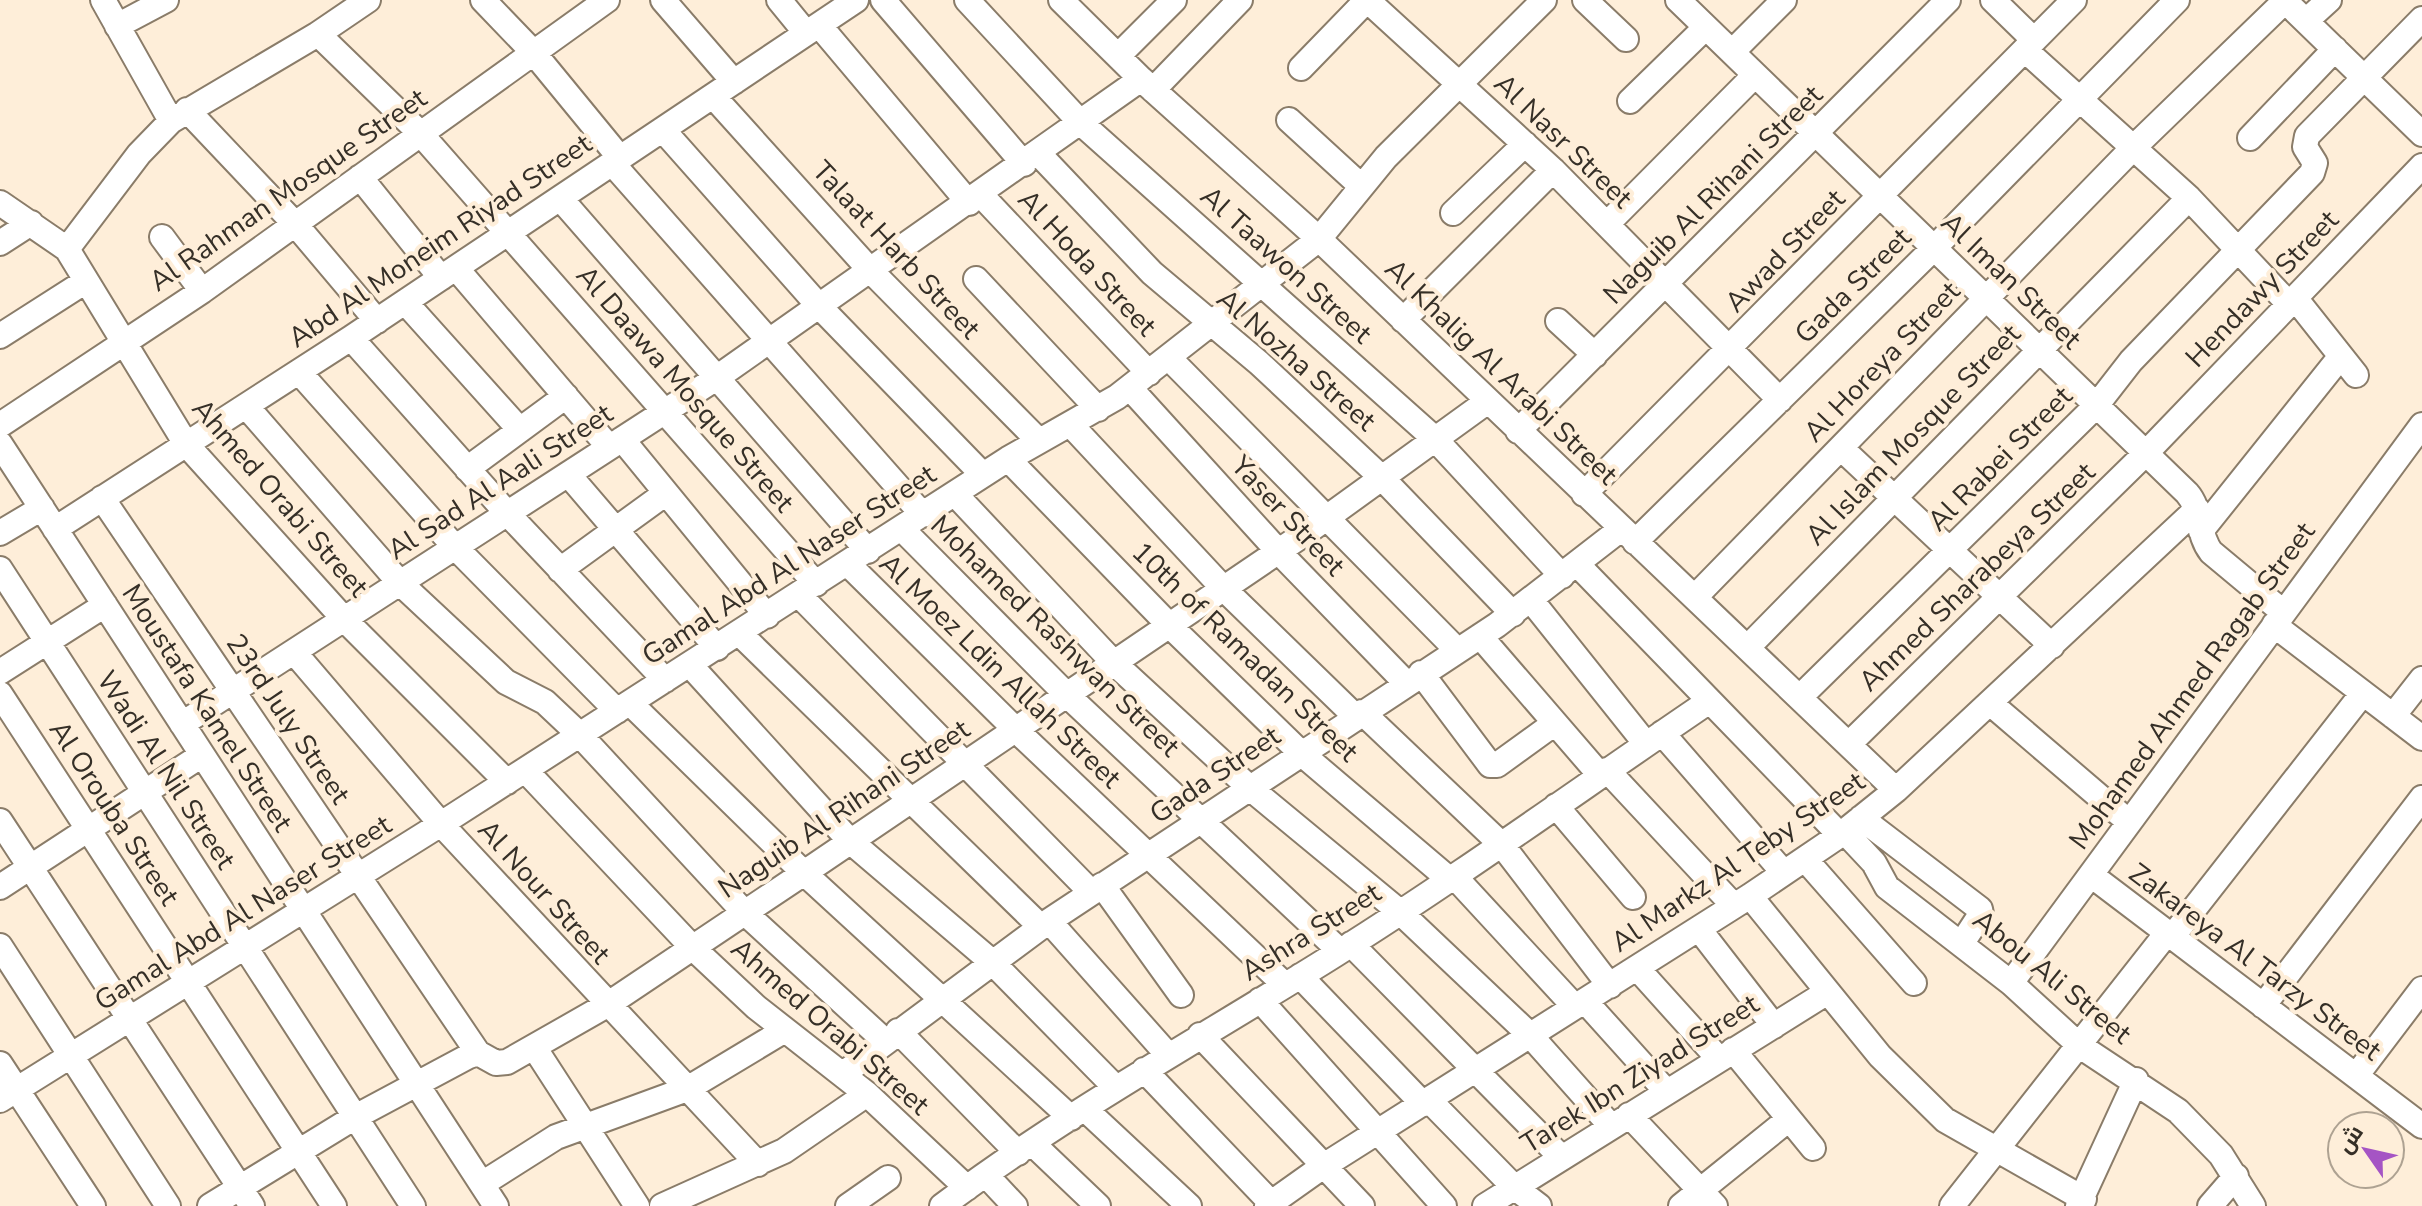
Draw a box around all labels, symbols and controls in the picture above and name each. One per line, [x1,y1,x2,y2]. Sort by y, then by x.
street label: Al Nasr Street [1486,65,1641,217]
street label: Naguib Al Rihani Street [1595,77,1831,313]
street label: Al Rahman Mosque Street [142,79,435,300]
street label: Abd Al Moneim Riyad Street [281,125,599,357]
street label: Talaat Harb Street [803,153,989,347]
street label: Al Taawon Street [1192,178,1380,352]
street label: Al Hoda Street [1009,181,1165,345]
street label: Awad Street [1717,181,1854,321]
street label: Hendawy Street [2177,202,2347,376]
street label: Al Iman Street [1933,204,2090,358]
street label: Gada Street [1787,219,1920,352]
street label: Al Khalig Al Arabi Street [1376,251,1626,493]
street label: Al Daawa Mosque Street [567,258,803,520]
street label: Al Horeya Street [1795,273,1969,451]
street label: Al Nozha Street [1208,280,1384,440]
street label: Al Islam Mosque Street [1797,316,2029,554]
street label: Al Rabei Street [1919,378,2081,540]
street label: Ahmed Orabi Street [183,391,377,605]
street label: Al Sad Al Aali Street [380,395,620,569]
street label: Yaser Street [1222,447,1354,584]
street label: Ahmed Sharabeya Street [1851,454,2104,700]
street label: Gamal Abd Al Naser Street [635,456,943,674]
street label: Mohamed Rashwan Street [922,507,1188,765]
street label: Mohamed Ahmed Ragab Street [2060,514,2324,857]
street label: 10th of Ramadan Street [1123,534,1367,771]
street label: Al Moez Ldin Allah Street [871,545,1129,797]
street label: Moustafa Kamel Street [113,577,301,839]
street label: 23rd July Street [217,626,359,812]
street label: Wadi Al Nil Street [88,664,244,877]
street label: Naguib Al Rihani Street [711,711,977,907]
street label: Al Orouba Street [40,713,188,913]
street label: Gada Street [1142,717,1288,833]
street label: Al Markz Al Teby Street [1604,763,1872,961]
street label: Gamal Abd Al Naser Street [87,806,399,1020]
street label: Al Nour Street [469,812,619,972]
street label: Zakareya Al Tarzy Street [2121,855,2389,1070]
street label: Ashra Street [1234,874,1388,990]
street label: Abou Ali Street [1965,901,2139,1053]
street label: Ahmed Orabi Street [723,930,937,1124]
street label: Tarek Ibn Ziyad Street [1514,985,1766,1163]
north arrow [2326,1110,2406,1190]
text: ش [2330,1119,2371,1159]

